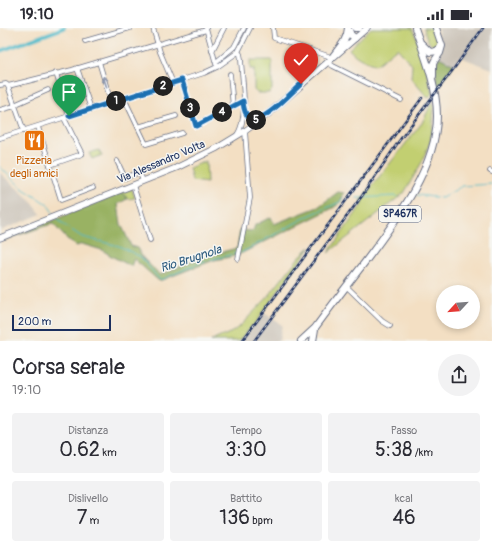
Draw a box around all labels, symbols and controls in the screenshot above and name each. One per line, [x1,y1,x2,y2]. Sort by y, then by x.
text: 19:10 [20,5,54,24]
pin [284,43,318,84]
icon: check [290,49,312,71]
pin [52,75,86,116]
one-way arrow [101,76,108,89]
pin: 2 [153,76,173,96]
text: 2 [160,79,166,92]
icon: arrive [58,81,80,103]
pin: 1 [106,91,126,111]
text: 1 [114,94,118,107]
pin: 3 [180,98,200,118]
text: 3 [187,101,193,114]
pin: 4 [212,102,232,122]
text: 4 [219,105,225,118]
pin: 5 [246,110,266,130]
text: 5 [253,113,259,126]
restaurant icon: Pizzeria degli amici [21,127,47,153]
street label: Via Alessandro Volta [115,138,207,186]
place label: Pizzeria degli amici [10,154,58,180]
road number: SP467R [379,206,421,222]
water label: Rio Brugnola [159,242,225,276]
north arrow [436,285,480,329]
map controls [436,285,480,329]
scale bar [12,313,111,332]
text: 200 m [18,315,51,328]
text: Corsa serale [12,353,125,381]
button: share [438,354,480,396]
text: 19:10 [12,382,41,398]
text: Distanza [68,424,108,437]
text: Tempo [230,424,262,437]
text: Passo [391,424,417,437]
text: 0.62 [59,437,100,462]
text: 3:30 [225,437,267,462]
text: 5:38 [375,437,412,462]
text: km [100,446,117,459]
text: /km [412,446,433,459]
text: Dislivello [68,492,108,505]
text: Battito [230,492,262,505]
text: kcal [395,492,413,505]
text: 7 [77,505,87,530]
text: 136 [219,505,250,530]
text: 46 [392,505,416,530]
text: m [87,514,99,527]
text: bpm [250,514,273,527]

